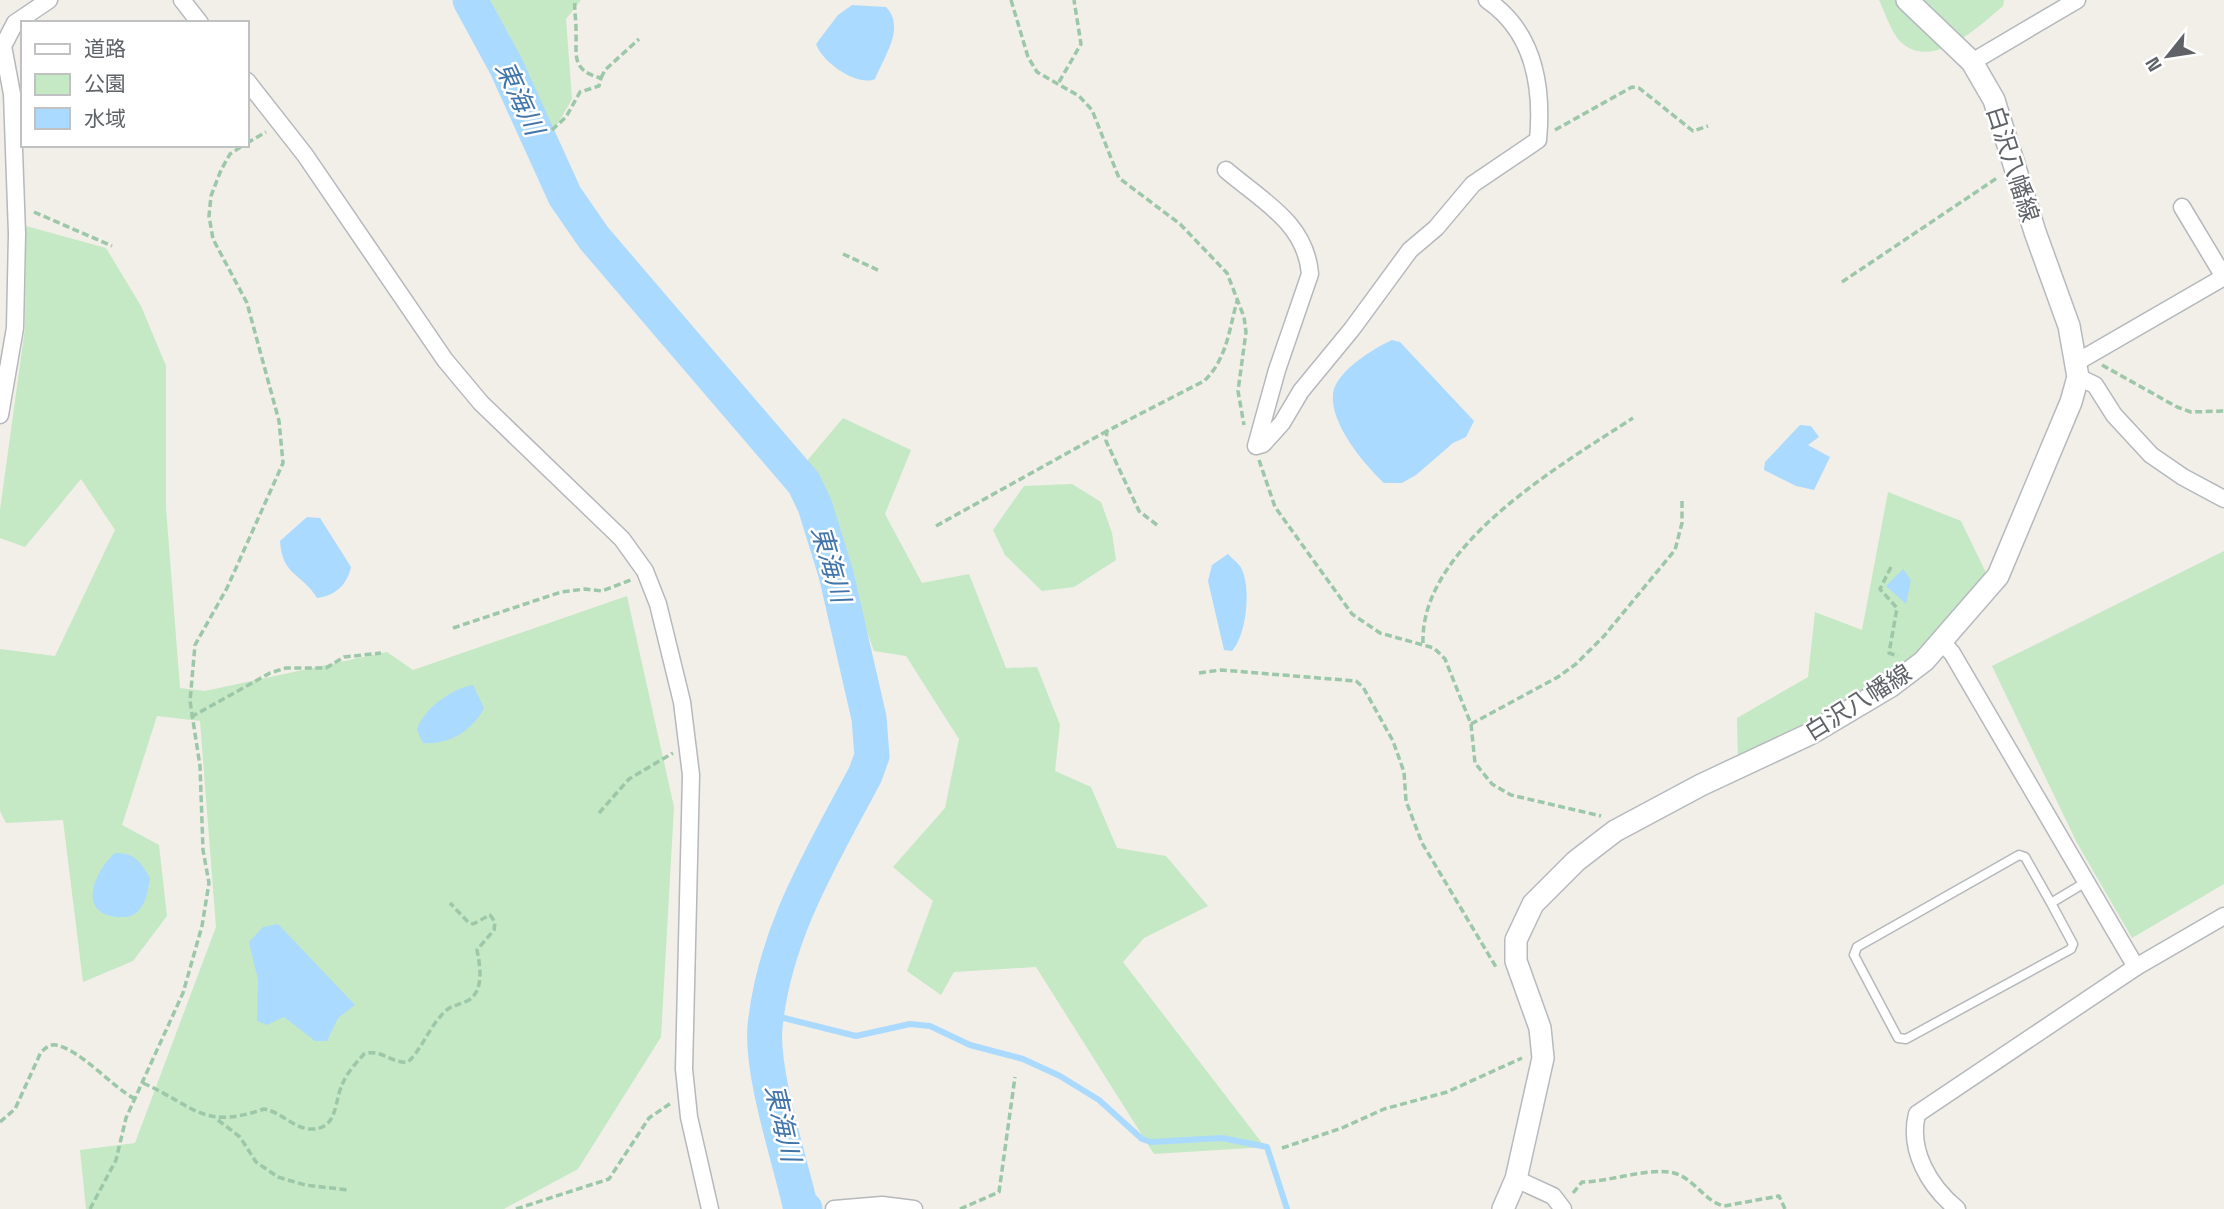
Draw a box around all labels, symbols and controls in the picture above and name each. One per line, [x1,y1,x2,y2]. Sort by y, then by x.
legend [21,21,248,147]
north arrow [2133,21,2203,91]
text: 道路 [84,35,126,62]
text: N [2140,52,2168,76]
water label: 東海川 [488,55,553,143]
text: 公園 [84,70,126,97]
street label: 白沢八幡線 [1980,102,2046,226]
text: 水域 [84,105,126,132]
water label: 東海川 [804,522,859,609]
street label: 白沢八幡線 [1799,657,1917,747]
water label: 東海川 [758,1081,809,1168]

